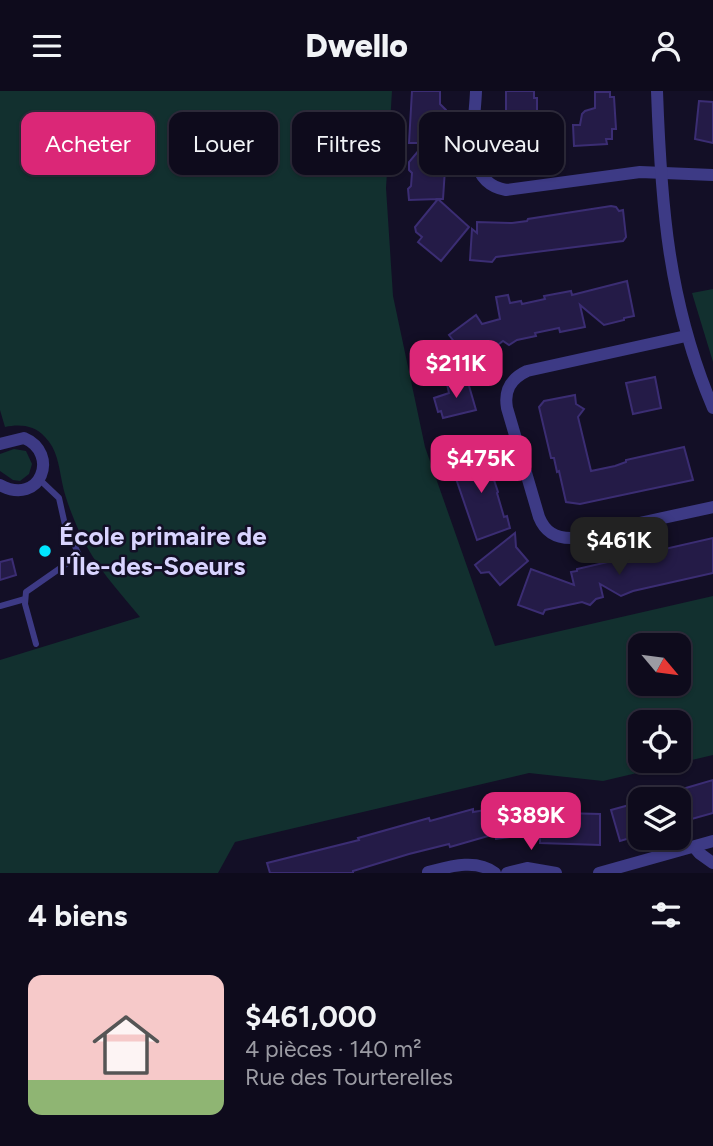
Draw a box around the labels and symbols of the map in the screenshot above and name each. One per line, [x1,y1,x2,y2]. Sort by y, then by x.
pin: $211K [407,341,505,400]
pin: $475K [432,435,530,495]
pin: $461K [570,517,668,577]
place label: École primaire de l'Île-des-Soeurs [59,520,267,582]
marker: École primaire de l'Île-des-Soeurs [37,543,53,559]
north arrow [628,633,691,697]
pin: $389K [482,793,580,852]

